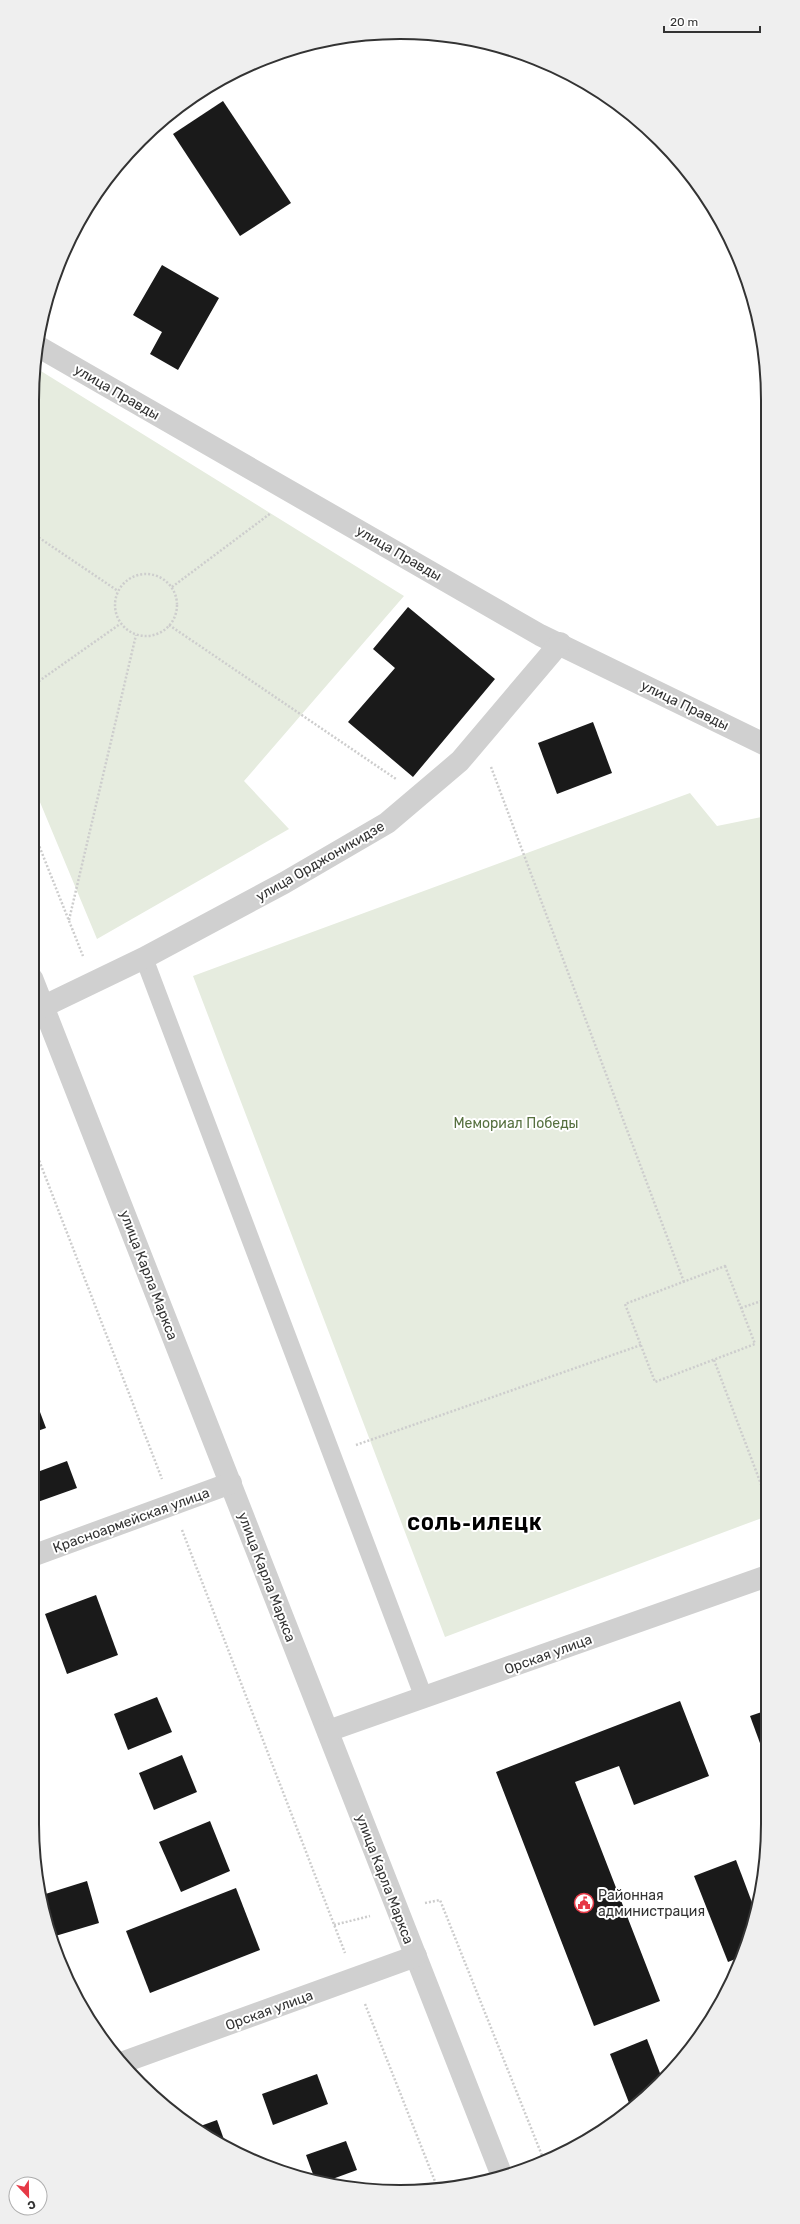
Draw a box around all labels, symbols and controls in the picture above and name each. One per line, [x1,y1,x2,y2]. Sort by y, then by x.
scale bar [664,8,760,34]
text: 20 m [670,15,698,29]
street label: улица Правды [71,361,163,424]
street label: улица Правды [353,522,445,585]
street label: улица Правды [638,677,732,734]
street label: улица Орджоникидзе [253,818,388,905]
park label: Мемориал Победы [453,1115,579,1132]
street label: улица Карла Маркса [116,1208,181,1343]
street label: Красноармейская улица [50,1484,212,1557]
street label: улица Карла Маркса [234,1510,299,1645]
district label: СОЛЬ-ИЛЕЦК [407,1513,543,1535]
street label: Орская улица [502,1631,594,1678]
street label: улица Карла Маркса [352,1812,417,1947]
place label: Районная администрация [598,1887,705,1920]
public building icon: Районная администрация [573,1892,595,1914]
street label: Орская улица [223,1987,315,2034]
north arrow [8,2176,48,2216]
text: С [25,2197,38,2212]

